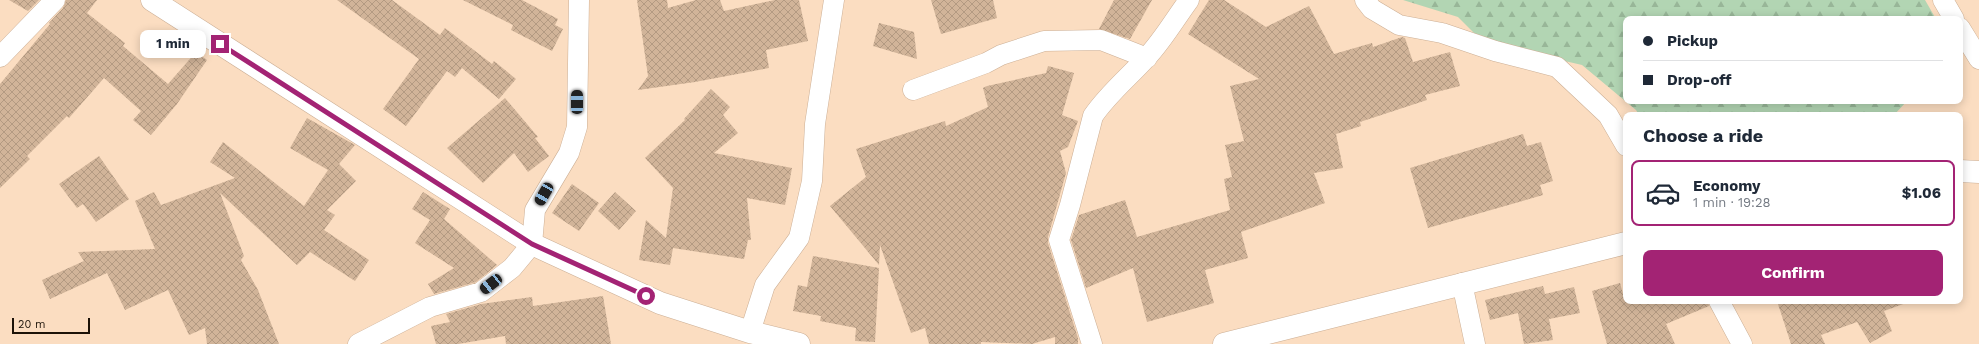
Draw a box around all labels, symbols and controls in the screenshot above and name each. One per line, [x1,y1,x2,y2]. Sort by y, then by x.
callout: 1 min [140,30,206,58]
text: Pickup [1667,32,1718,50]
route end [211,35,229,53]
text: 1 min [156,36,190,51]
text: Drop-off [1667,71,1732,89]
car [571,90,583,114]
text: Choose a ride [1643,125,1763,146]
icon: car [1645,175,1681,211]
text: Economy [1693,177,1760,195]
car [533,181,555,207]
text: $1.06 [1902,184,1941,202]
text: 1 min · 19:28 [1693,195,1770,210]
button: Confirm [1643,250,1943,296]
car [478,272,504,296]
route start [637,287,655,305]
scale bar [12,316,90,335]
text: 20 m [18,318,46,331]

